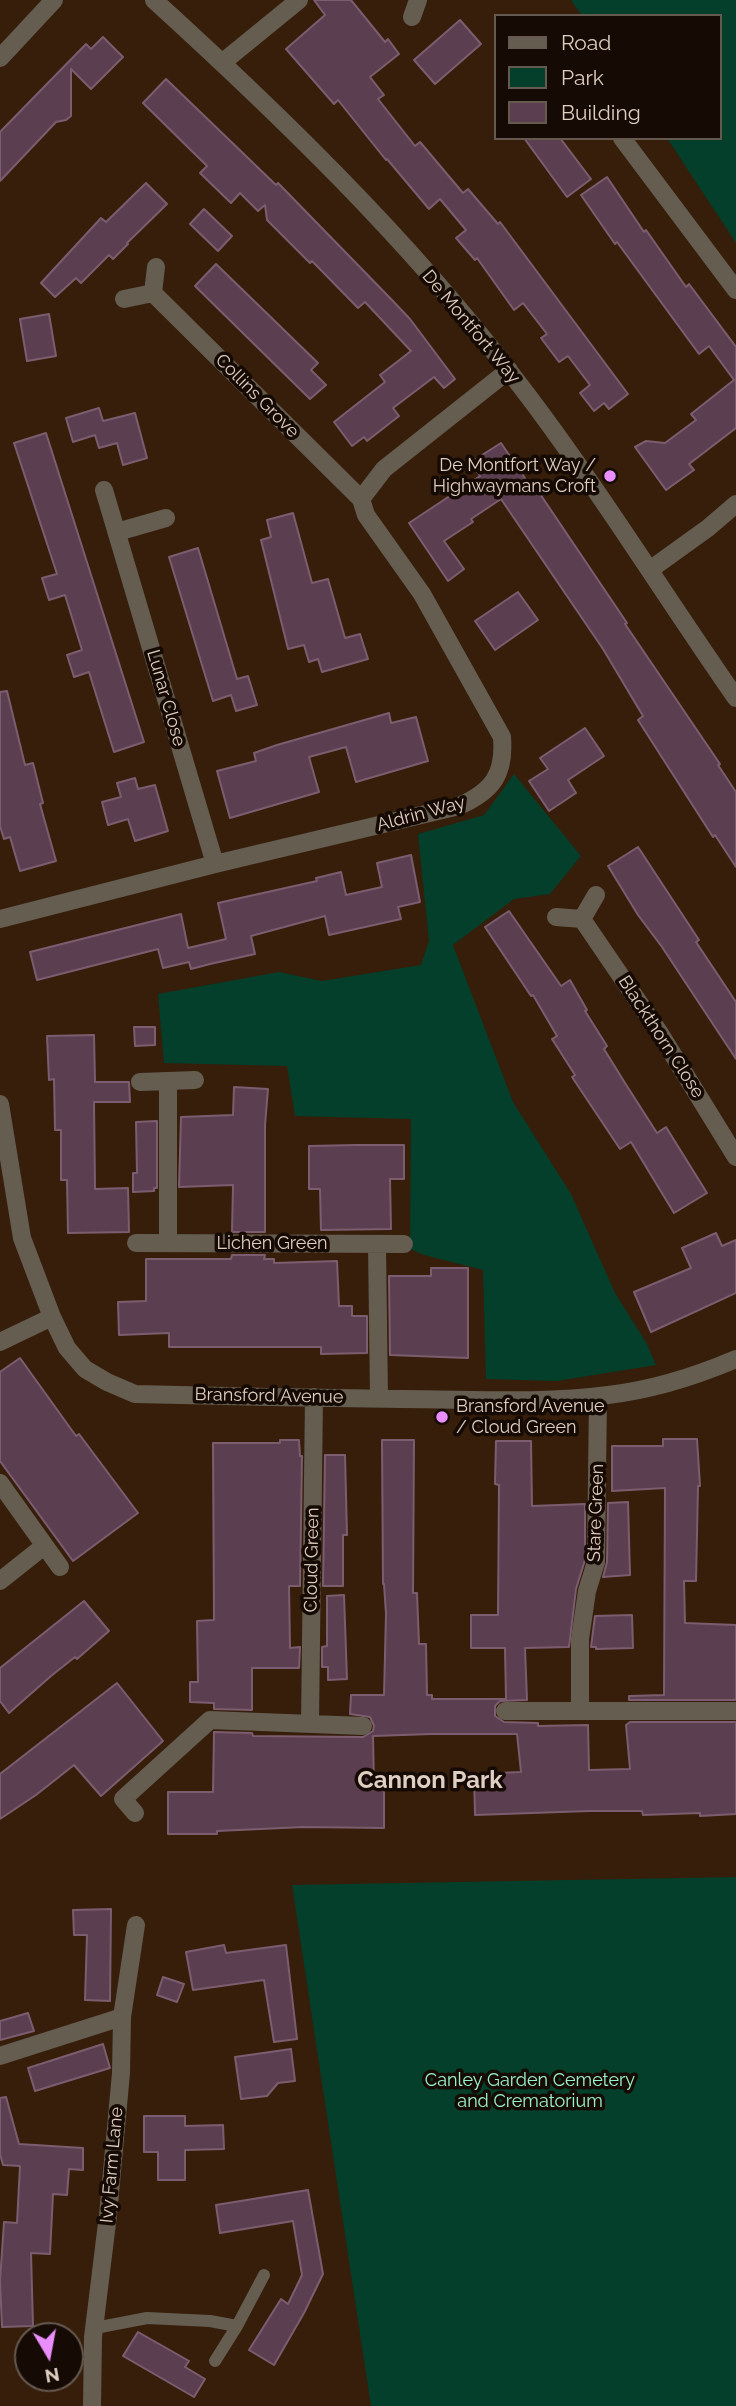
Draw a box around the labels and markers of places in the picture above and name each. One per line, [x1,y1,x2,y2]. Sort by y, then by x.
place label: De Montfort Way / Highwaymans Croft [433,455,596,498]
marker: De Montfort Way / Highwaymans Croft [602,468,618,484]
place label: Bransford Avenue / Cloud Green [456,1396,605,1438]
marker: Bransford Avenue / Cloud Green [434,1409,450,1425]

